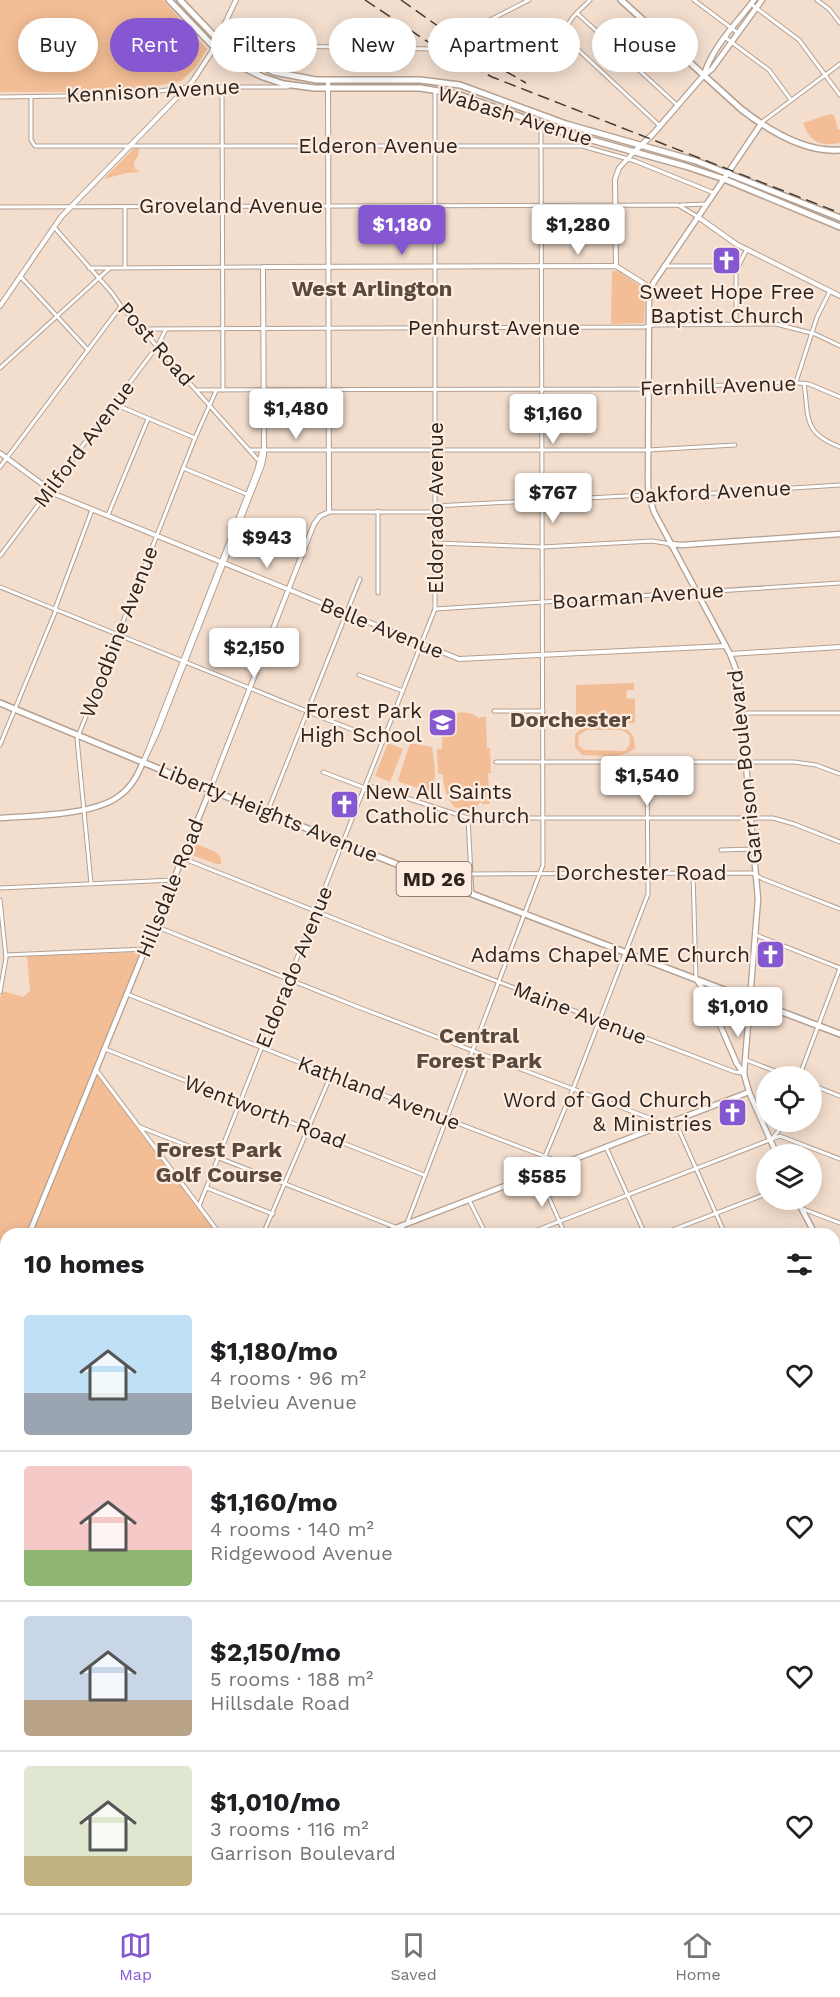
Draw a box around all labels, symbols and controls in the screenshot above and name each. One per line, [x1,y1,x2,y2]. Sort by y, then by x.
chip: Buy [18,18,98,72]
chip: Rent [110,18,199,72]
chip: Filters [211,18,317,72]
chip: New [329,18,416,72]
chip: Apartment [428,18,580,72]
chip: House [592,18,698,72]
street label: Kennison Avenue [66,73,240,108]
street label: Wabash Avenue [435,80,596,151]
street label: Elderon Avenue [298,133,458,158]
street label: Groveland Avenue [139,193,323,218]
pin: $1,180 [353,205,451,256]
pin: $1,280 [529,205,627,256]
text: $1,180 [372,212,432,236]
text: $1,280 [546,212,610,236]
church icon: Sweet Hope Free Baptist Church [711,245,743,277]
district label: West Arlington [292,276,453,301]
place label: Sweet Hope Free Baptist Church [639,279,815,328]
street label: Post Road [113,296,200,391]
street label: Penhurst Avenue [408,315,580,340]
street label: Fernhill Avenue [639,370,797,401]
street label: Milford Avenue [28,375,139,512]
pin: $1,480 [247,389,345,440]
pin: $1,160 [504,394,602,445]
text: $1,480 [263,396,329,420]
text: $1,160 [523,401,583,425]
street label: Eldorado Avenue [423,422,448,594]
pin: $767 [517,473,589,524]
street label: Oakford Avenue [628,475,792,508]
text: $767 [529,480,577,504]
pin: $943 [231,518,303,569]
text: $943 [242,525,292,549]
street label: Woodbine Avenue [74,542,163,721]
street label: Boarman Avenue [551,577,725,614]
street label: Belle Avenue [317,591,448,664]
pin: $2,150 [205,628,303,679]
text: $2,150 [223,635,285,659]
street label: Garrison Boulevard [722,669,767,865]
place label: Forest Park High School [300,698,423,747]
school or university icon: Forest Park High School [427,707,459,739]
district label: Dorchester [510,707,631,732]
street label: Liberty Heights Avenue [155,756,382,867]
pin: $1,540 [598,756,696,807]
text: $1,540 [615,763,679,787]
place label: New All Saints Catholic Church [365,779,530,828]
church icon: New All Saints Catholic Church [328,788,360,820]
street label: Hillsdale Road [130,815,209,961]
street label: Dorchester Road [555,860,727,885]
road number: MD 26 [396,862,472,896]
street label: Eldorado Avenue [250,882,337,1051]
church icon: Adams Chapel AME Church [755,939,787,971]
place label: Adams Chapel AME Church [471,942,750,967]
street label: Maine Avenue [510,976,650,1049]
pin: $1,010 [689,987,787,1038]
text: $1,010 [707,994,769,1018]
district label: Central Forest Park [416,1023,542,1073]
street label: Kathland Avenue [294,1050,464,1135]
map controls [756,1066,822,1210]
button: locate [756,1066,822,1132]
street label: Wentworth Road [181,1069,350,1154]
place label: Word of God Church & Ministries [503,1087,712,1136]
church icon: Word of God Church & Ministries [717,1096,749,1128]
district label: Forest Park Golf Course [156,1137,282,1187]
button: layers [756,1144,822,1210]
pin: $585 [506,1157,578,1208]
text: $585 [518,1164,566,1188]
icon: filters [783,1248,816,1281]
text: 10 homes [24,1249,144,1279]
text: $1,180/mo [210,1336,338,1366]
icon: home [72,1339,144,1411]
icon: heart [783,1359,816,1392]
text: 4 rooms · 96 m² [210,1366,366,1390]
text: Belvieu Avenue [210,1390,357,1414]
text: $1,160/mo [210,1487,337,1517]
icon: home [72,1490,144,1562]
icon: heart [783,1510,816,1543]
text: 4 rooms · 140 m² [210,1517,374,1541]
text: Ridgewood Avenue [210,1541,393,1565]
text: $2,150/mo [210,1637,341,1667]
icon: home [72,1640,144,1712]
icon: heart [783,1660,816,1693]
text: 5 rooms · 188 m² [210,1667,373,1691]
text: Hillsdale Road [210,1691,350,1715]
text: $1,010/mo [210,1787,341,1817]
icon: home [72,1790,144,1862]
icon: heart [783,1810,816,1843]
text: 3 rooms · 116 m² [210,1817,369,1841]
text: Garrison Boulevard [210,1841,396,1865]
tab: Map [119,1929,152,1984]
tab: Saved [390,1929,437,1984]
tab: Home [675,1929,721,1984]

